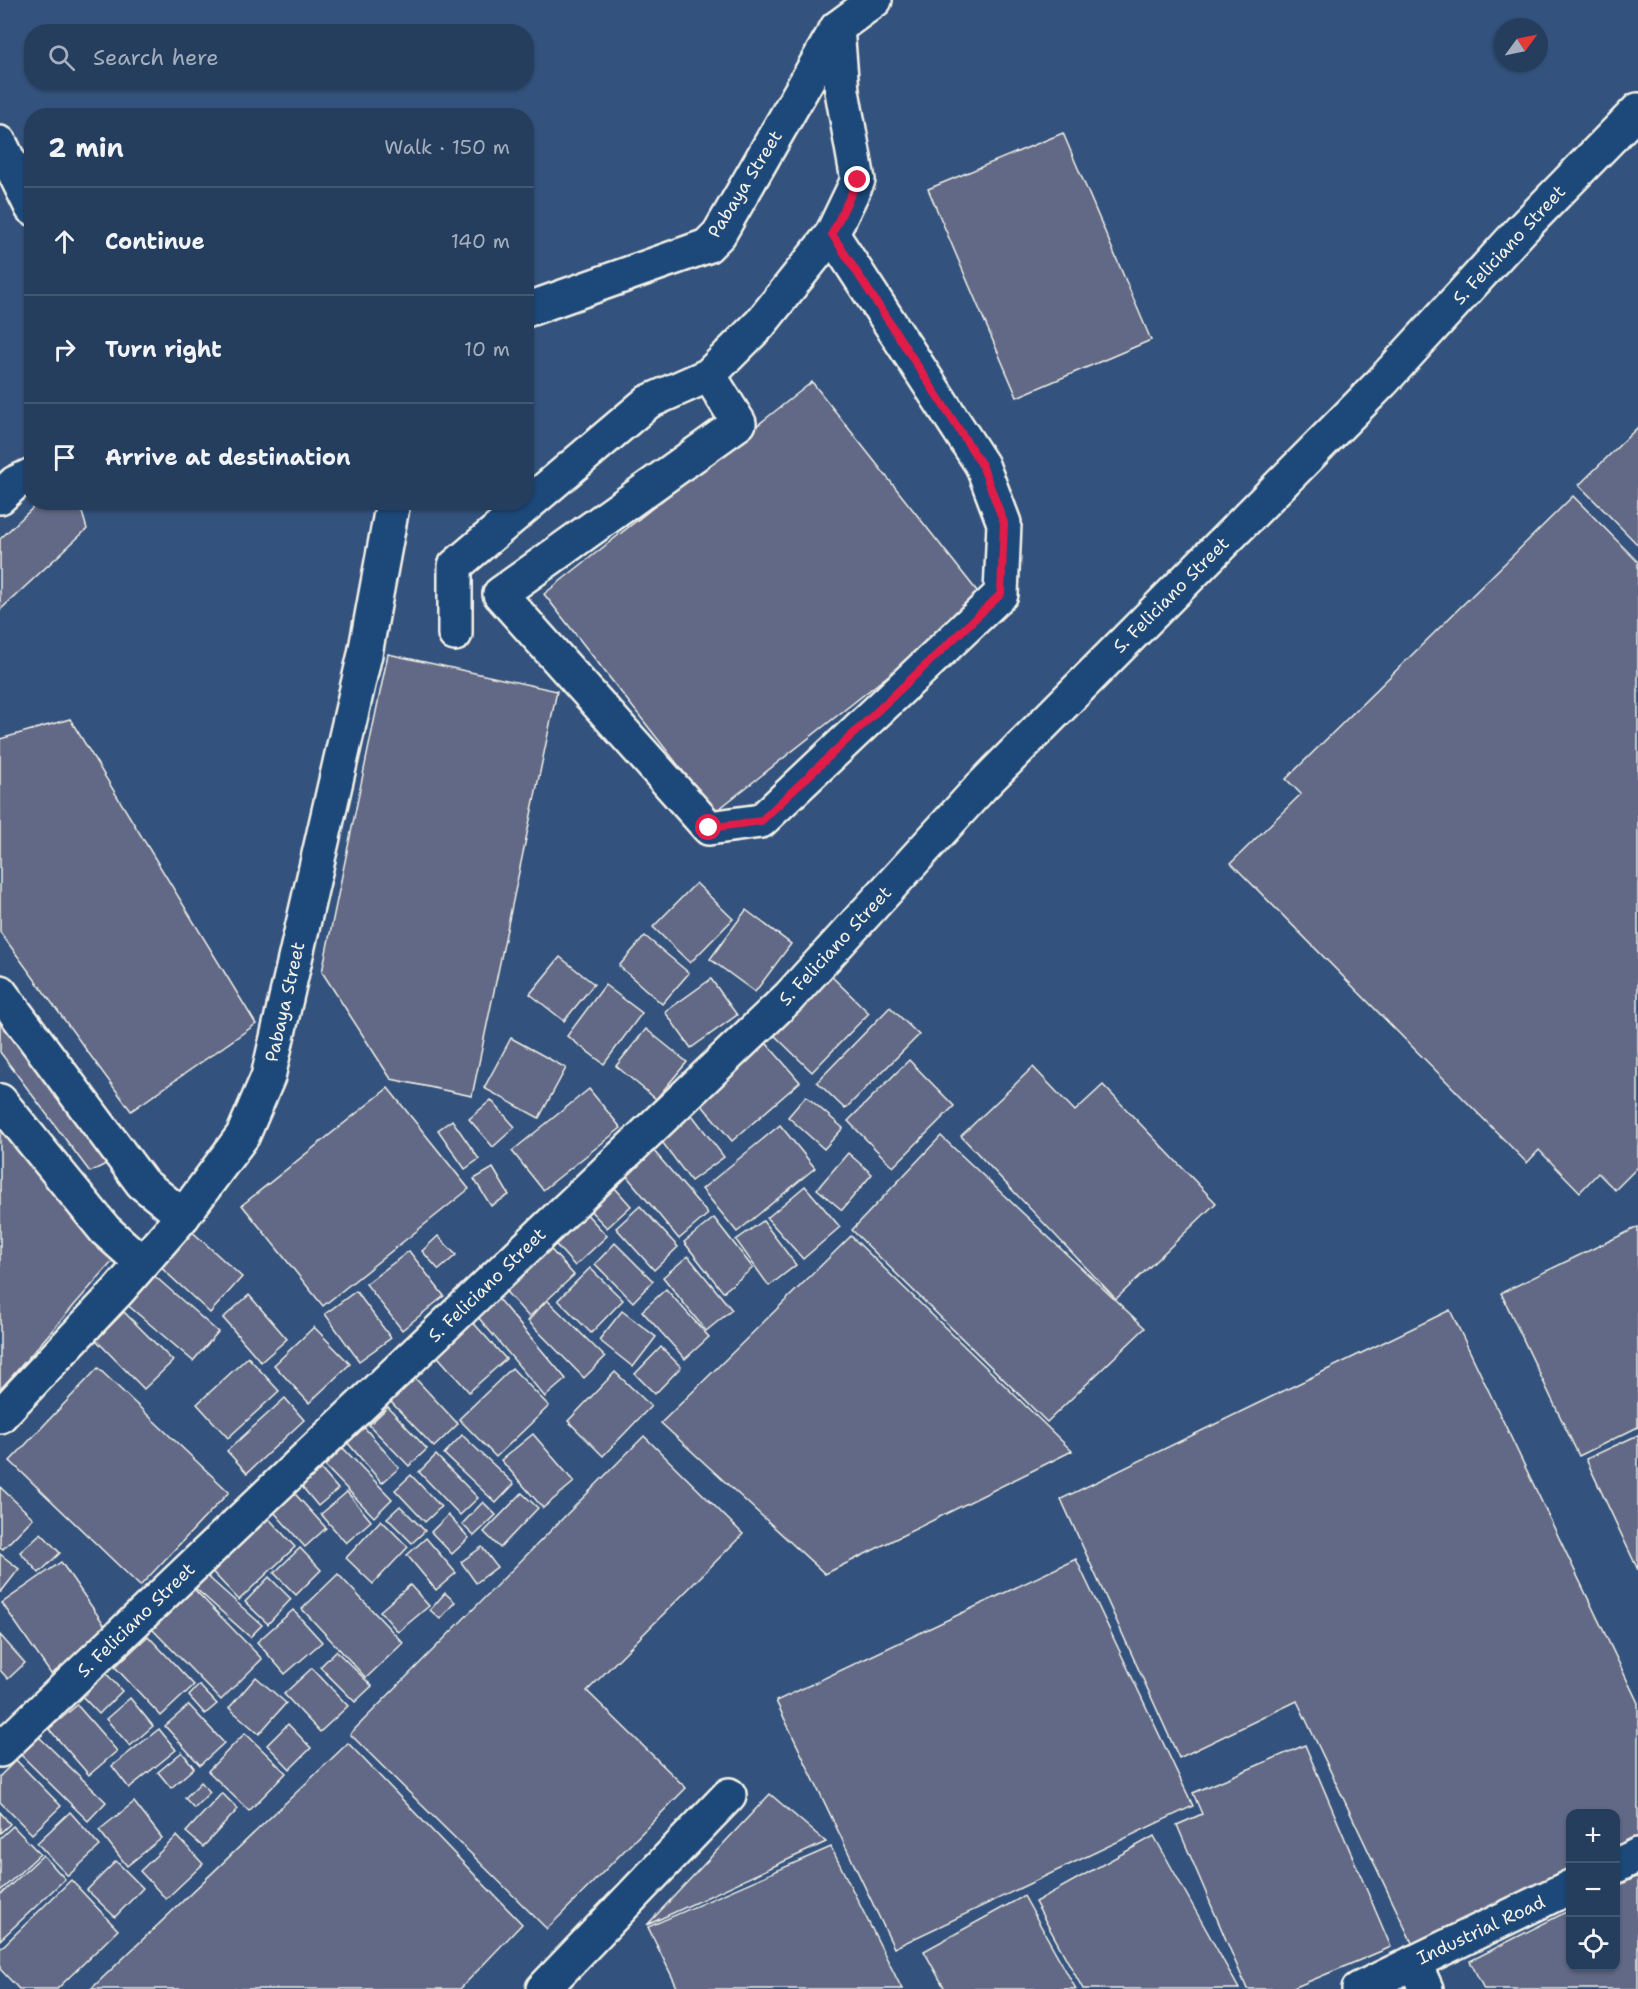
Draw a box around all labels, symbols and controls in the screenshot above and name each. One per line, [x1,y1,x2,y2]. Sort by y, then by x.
north arrow [1494,18,1548,72]
search box [24,24,534,90]
icon: search [45,41,78,74]
text: Search here [93,43,219,72]
street label: Pabaya Street [702,126,788,242]
text: 2 min [48,130,124,165]
text: Walk · 150 m [384,134,510,160]
route end [844,166,870,192]
street label: S. Feliciano Street [1447,180,1571,310]
icon: ahead [48,225,81,258]
text: Continue [105,227,205,256]
text: 140 m [451,228,510,254]
icon: right [48,333,81,366]
text: Turn right [105,335,222,364]
text: 10 m [464,336,510,362]
icon: arrive [48,441,81,474]
text: Arrive at destination [105,443,351,472]
street label: S. Feliciano Street [1108,532,1234,658]
route start [695,814,721,840]
street label: S. Feliciano Street [773,881,897,1011]
street label: Pabaya Street [260,939,311,1064]
street label: S. Feliciano Street [423,1222,551,1348]
street label: S. Feliciano Street [72,1557,200,1683]
map controls [1566,1809,1620,1971]
button: + [1566,1809,1620,1863]
button: − [1566,1863,1620,1917]
street label: Industrial Road [1413,1890,1549,1970]
button: locate [1566,1917,1620,1971]

